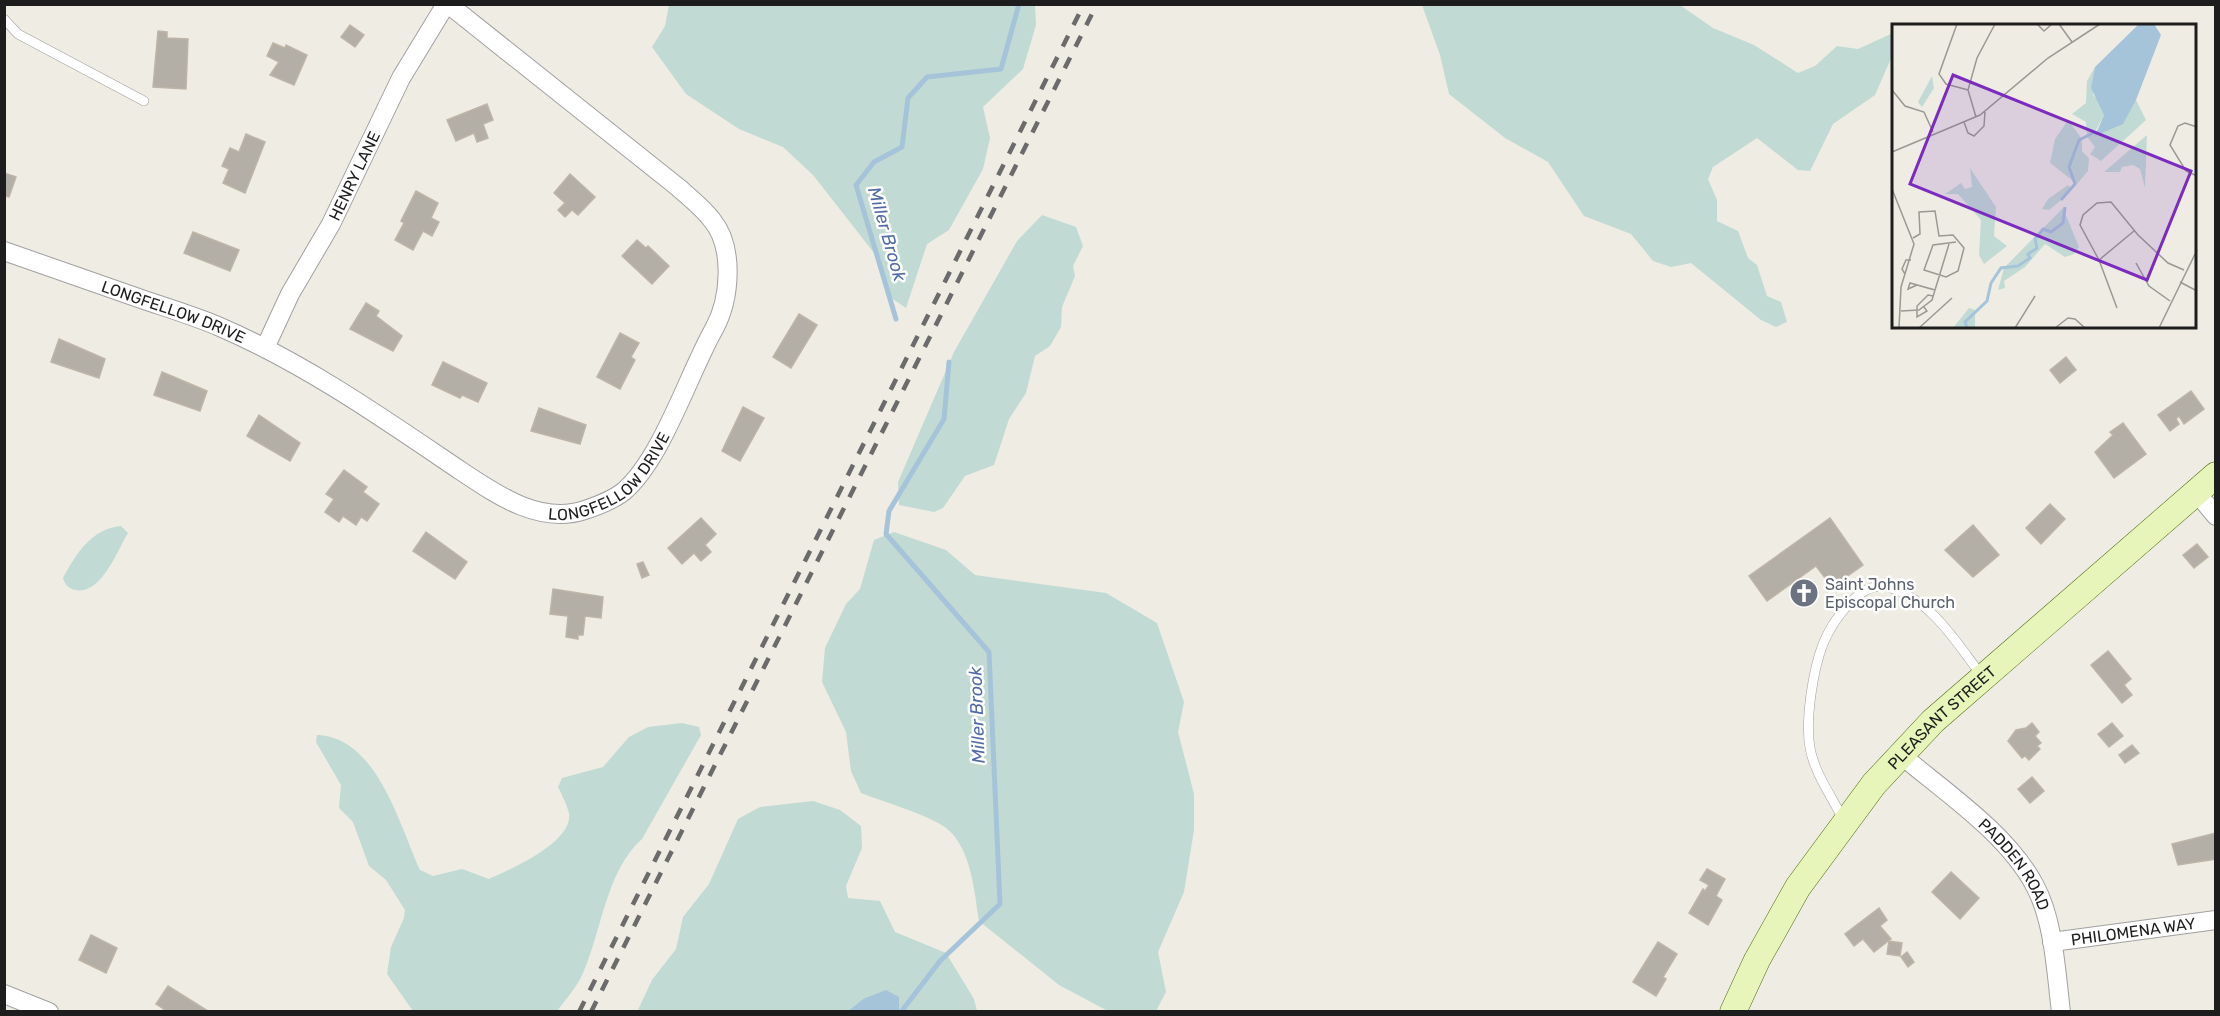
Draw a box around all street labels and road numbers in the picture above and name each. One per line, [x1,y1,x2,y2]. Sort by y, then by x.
street label: HENRY LANE [325,128,384,224]
street label: LONGFELLOW DRIVE [99,276,249,347]
street label: LONGFELLOW DRIVE [548,429,673,524]
street label: PLEASANT STREET [1883,661,1999,773]
street label: PADDEN ROAD [1975,814,2054,912]
street label: PHILOMENA WAY [2070,913,2197,949]

